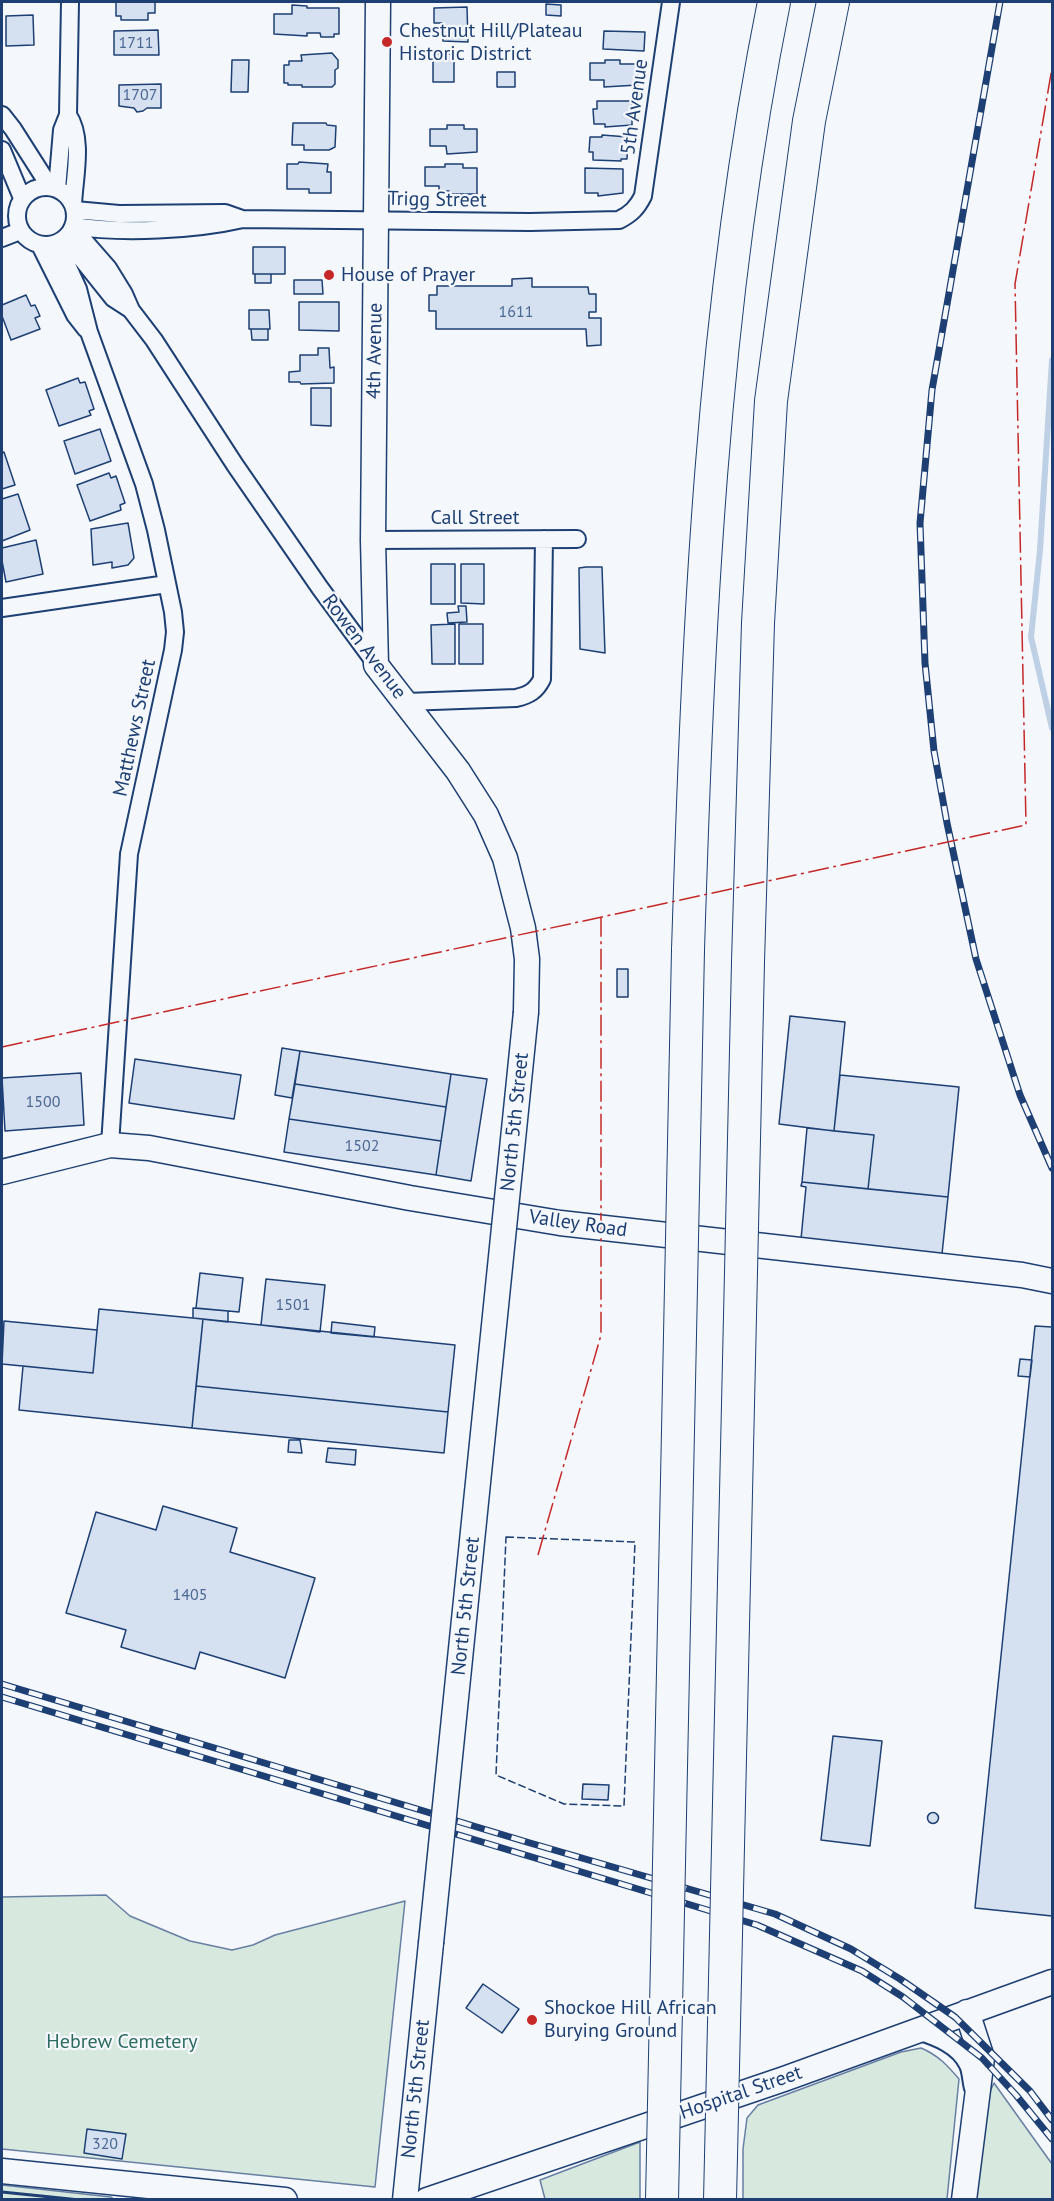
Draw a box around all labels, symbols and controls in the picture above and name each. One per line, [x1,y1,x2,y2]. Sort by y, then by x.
place label: Chestnut Hill/Plateau Historic District [399,19,582,66]
house number: 1711 [119,33,153,53]
marker: Chestnut Hill/Plateau Historic District [380,35,394,49]
street label: 5th Avenue [616,58,654,156]
house number: 1707 [123,85,157,105]
street label: Trigg Street [387,187,487,213]
place label: House of Prayer [341,263,475,287]
marker: House of Prayer [322,268,336,282]
house number: 1611 [499,302,533,322]
street label: 4th Avenue [362,303,388,399]
street label: Call Street [430,506,520,530]
street label: Rowen Avenue [317,590,411,704]
street label: Matthews Street [109,657,161,799]
street label: North 5th Street [496,1051,534,1193]
house number: 1500 [26,1092,60,1112]
house number: 1502 [345,1136,379,1156]
street label: Valley Road [527,1205,629,1243]
house number: 1501 [276,1295,310,1315]
street label: North 5th Street [447,1535,485,1677]
house number: 1405 [173,1585,207,1605]
place label: Shockoe Hill African Burying Ground [544,1996,717,2043]
marker: Shockoe Hill African Burying Ground [525,2013,539,2027]
street label: North 5th Street [397,2018,435,2160]
park label: Hebrew Cemetery [46,2030,198,2054]
street label: Hospital Street [677,2061,805,2125]
house number: 320 [92,2134,118,2154]

